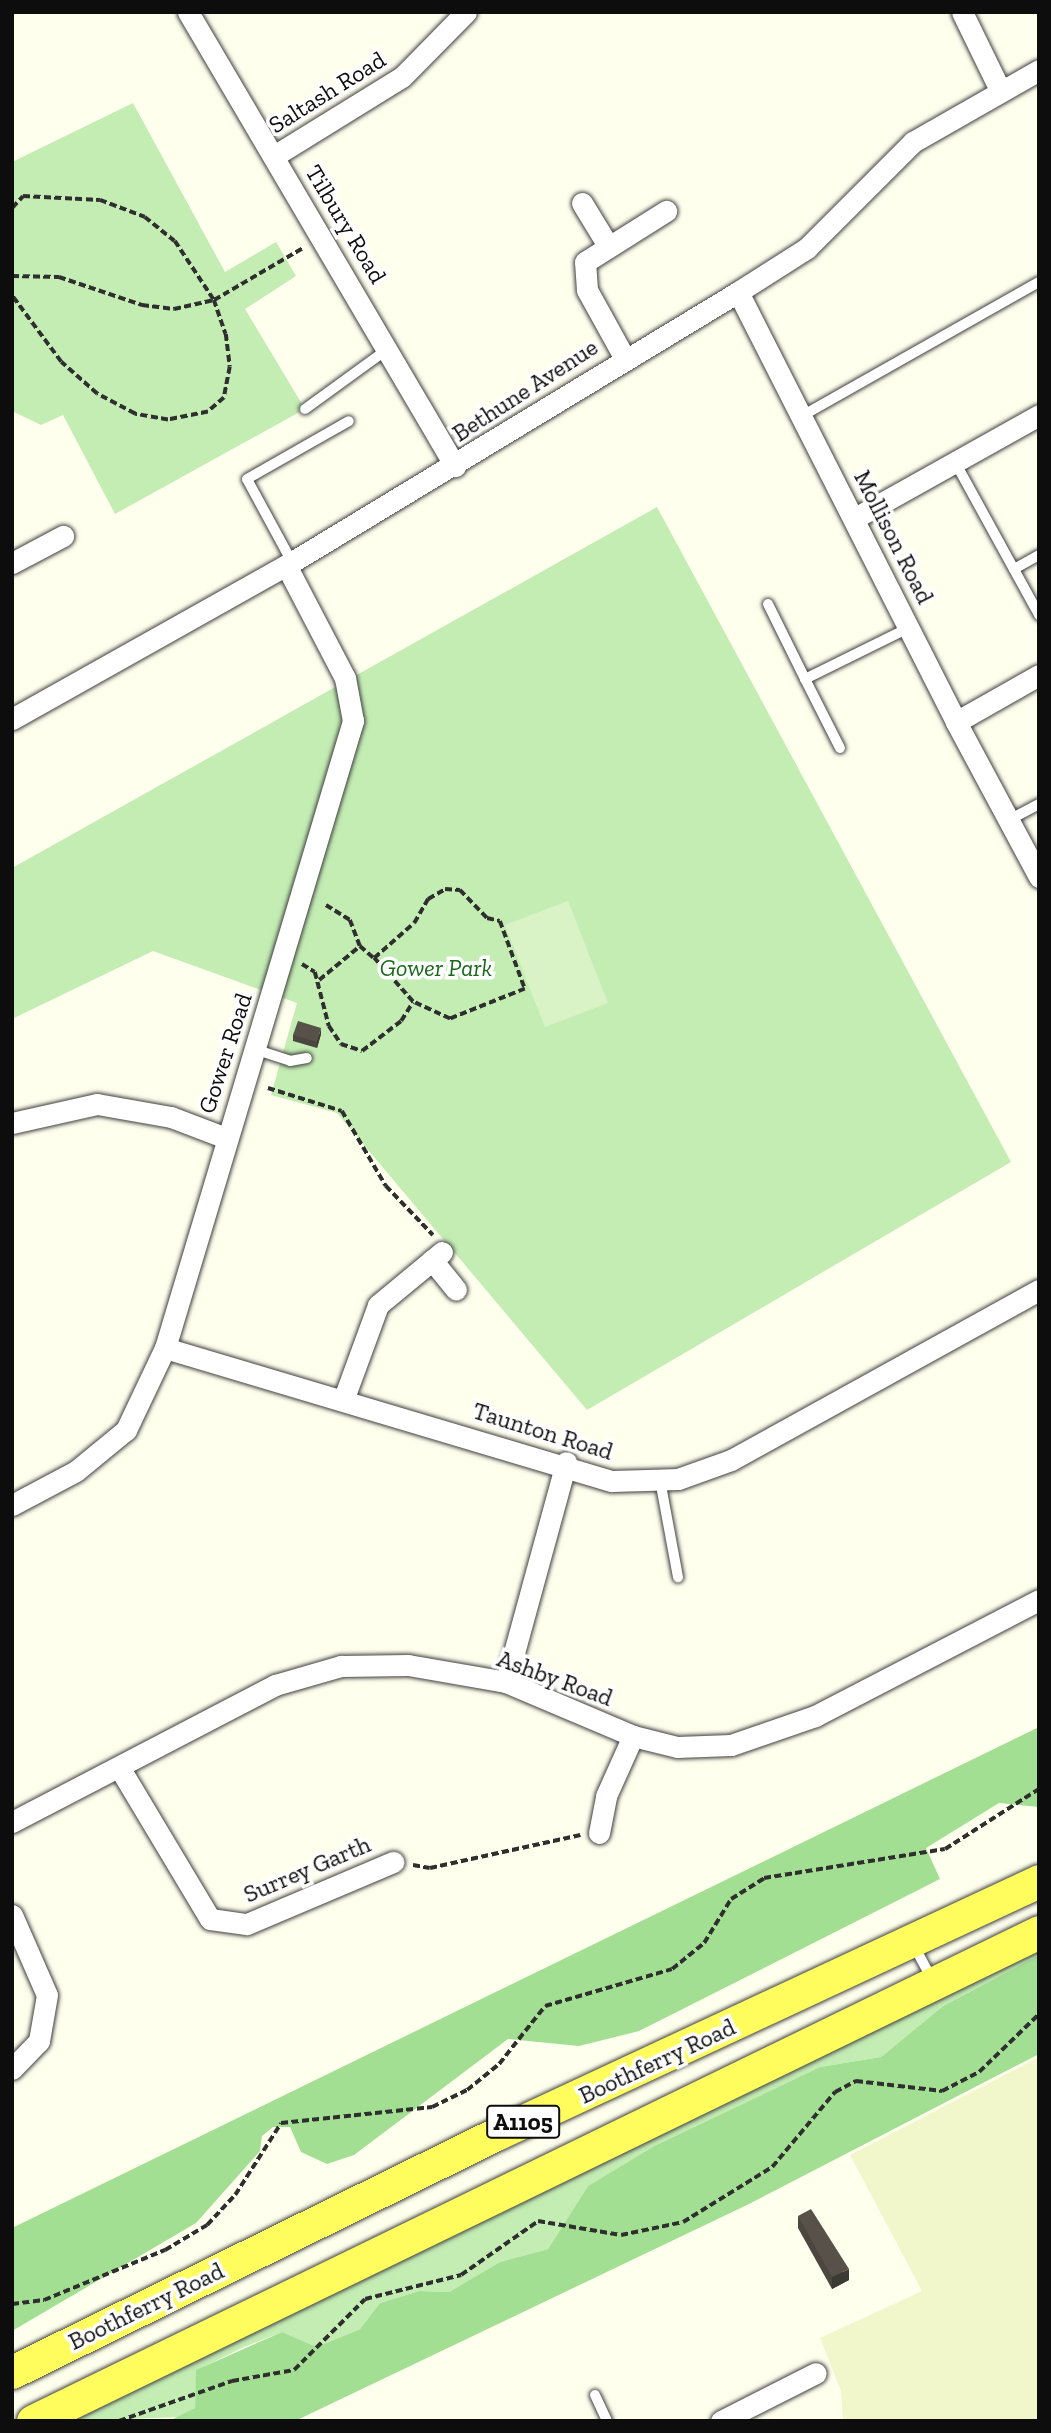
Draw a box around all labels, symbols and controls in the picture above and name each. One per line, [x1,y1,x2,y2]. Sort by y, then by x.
street label: Saltash Road [263,45,391,139]
street label: Tilbury Road [299,159,393,289]
street label: Bethune Avenue [447,332,603,448]
street label: Mollison Road [848,465,940,609]
park label: Gower Park [380,954,492,982]
street label: Gower Road [192,989,258,1117]
street label: Taunton Road [469,1396,617,1466]
street label: Ashby Road [493,1644,617,1712]
street label: Surrey Garth [239,1829,375,1909]
street label: Boothferry Road [574,2012,740,2110]
road number: A1105 [484,2102,562,2142]
street label: Boothferry Road [63,2256,229,2356]

